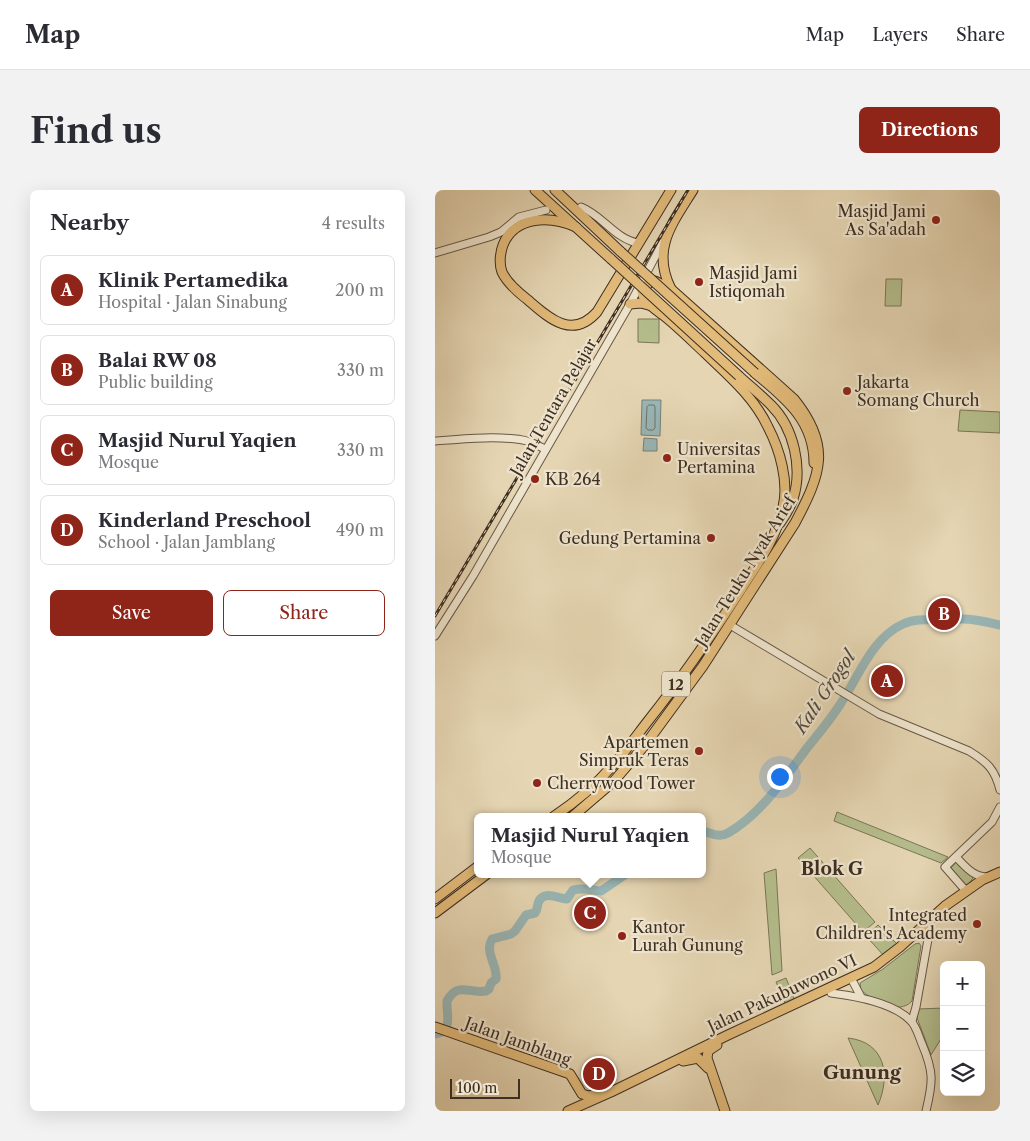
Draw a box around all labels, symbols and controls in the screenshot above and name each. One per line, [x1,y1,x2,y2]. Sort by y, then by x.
text: Map [25,20,80,49]
text: Map [806,24,844,46]
text: Layers [872,24,928,46]
text: Share [956,24,1005,46]
button: Directions [859,107,1000,153]
text: Find us [30,109,162,152]
place label: Masjid Jami As Sa'adah [837,201,926,239]
text: Nearby [50,210,129,235]
text: 4 results [322,213,385,233]
marker: Masjid Jami As Sa'adah [930,214,942,226]
place label: Masjid Jami Istiqomah [709,263,798,301]
text: Klinik Pertamedika [98,269,288,292]
marker: Masjid Jami Istiqomah [693,276,705,288]
text: A [61,280,73,300]
text: 200 m [335,280,384,300]
text: Hospital · Jalan Sinabung [98,292,287,312]
street label: Jalan Tentara Pelajar [504,334,601,482]
text: Balai RW 08 [98,349,217,372]
text: B [61,360,73,380]
text: 330 m [337,360,384,380]
text: Public building [98,372,213,392]
place label: Jakarta Somang Church [854,372,980,410]
marker: Jakarta Somang Church [841,385,853,397]
text: Masjid Nurul Yaqien [98,429,297,452]
place label: Universitas Pertamina [677,439,760,477]
text: C [61,440,73,460]
text: 330 m [337,440,384,460]
text: Mosque [98,452,159,472]
marker: Universitas Pertamina [661,452,673,464]
place label: KB 264 [545,469,601,489]
marker: KB 264 [529,473,541,485]
street label: Jalan Teuku Nyak Arief [689,490,801,653]
text: Kinderland Preschool [98,509,311,532]
text: D [60,520,74,540]
text: 490 m [336,520,384,540]
place label: Gedung Pertamina [559,528,702,548]
text: School · Jalan Jamblang [98,532,275,552]
marker: Gedung Pertamina [705,532,717,544]
button: Save [50,590,213,636]
button: Share [223,590,385,636]
pin: B [928,595,960,633]
water label: Kali Grogol [788,645,862,739]
pin: A [871,662,903,700]
road number: 12 [662,672,690,696]
place label: Apartemen Simpruk Teras [579,732,689,770]
marker: Apartemen Simpruk Teras [693,745,705,757]
your location [767,764,793,790]
place label: Cherrywood Tower [547,773,695,793]
marker: Cherrywood Tower [531,777,543,789]
popup [474,813,706,878]
text: Masjid Nurul Yaqien [491,824,689,847]
text: Mosque [491,847,552,867]
district label: Blok G [801,858,863,880]
pin: C [574,894,606,932]
place label: Integrated Children's Academy [816,905,968,943]
place label: Kantor Lurah Gunung [632,917,743,955]
marker: Integrated Children's Academy [971,918,983,930]
marker: Kantor Lurah Gunung [616,930,628,942]
street label: Jalan Pakubuwono VI [702,950,860,1038]
map controls [940,961,985,1096]
button: + [940,961,985,1006]
button: − [940,1006,985,1051]
street label: Jalan Jamblang [459,1012,574,1070]
button: layers [940,1051,985,1096]
pin: D [583,1055,615,1093]
district label: Gunung [823,1061,902,1084]
scale bar [450,1076,520,1099]
text: 100 m [457,1079,497,1097]

